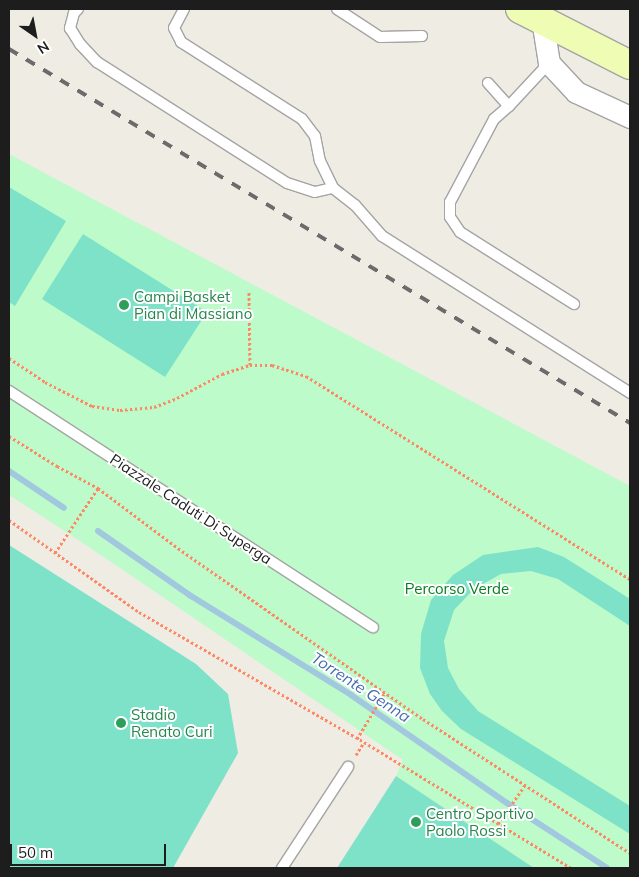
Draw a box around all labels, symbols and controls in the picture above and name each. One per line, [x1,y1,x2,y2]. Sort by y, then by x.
north arrow [10,10,60,60]
text: N [34,37,53,58]
place label: Campi Basket Pian di Massiano [134,287,252,322]
marker: Campi Basket Pian di Massiano [118,299,130,311]
street label: Piazzale Caduti Di Superga [107,450,275,568]
park label: Percorso Verde [405,580,509,598]
water label: Torrente Genna [308,648,414,726]
place label: Stadio Renato Curi [131,705,213,740]
marker: Stadio Renato Curi [115,717,127,729]
place label: Centro Sportivo Paolo Rossi [426,804,534,839]
marker: Centro Sportivo Paolo Rossi [410,816,422,828]
scale bar [12,834,169,866]
text: 50 m [18,843,53,862]

